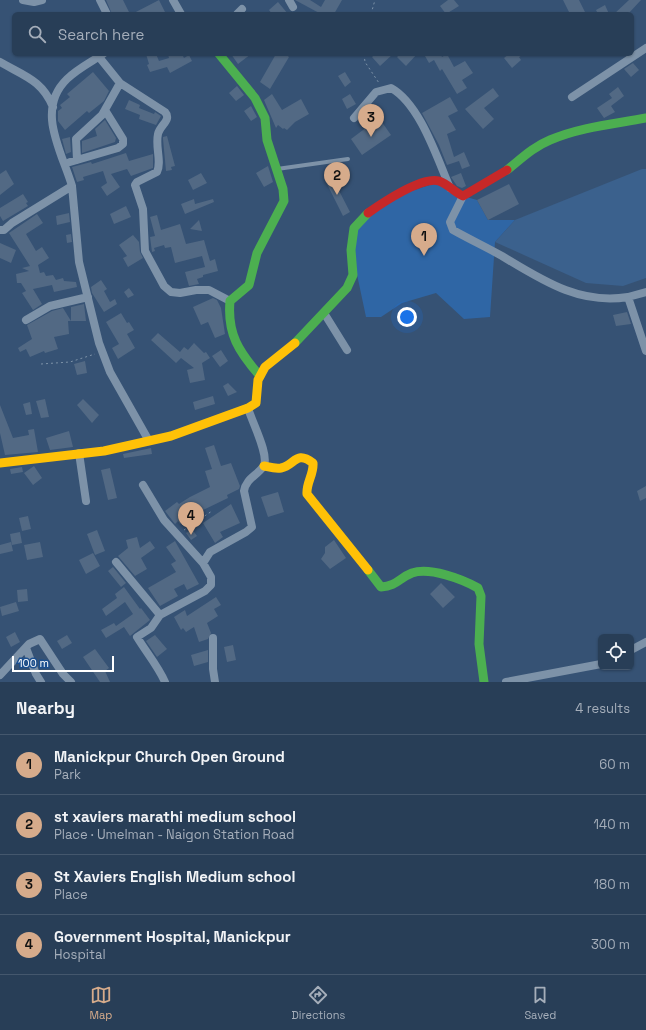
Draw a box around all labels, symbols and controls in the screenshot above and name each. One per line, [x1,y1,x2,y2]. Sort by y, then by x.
search box [12,12,634,56]
icon: search [26,23,48,45]
text: Search here [58,25,144,44]
pin: 3 [358,104,384,137]
pin: 2 [324,162,350,195]
pin: 1 [411,223,437,256]
your location [397,307,417,327]
pin: 4 [178,502,204,535]
map controls [598,634,634,670]
button: locate [598,634,634,670]
scale bar [12,654,114,673]
text: 100 m [18,656,49,670]
text: Nearby [16,697,75,719]
text: 4 results [575,700,630,717]
text: Manickpur Church Open Ground [54,747,285,766]
text: 1 [26,756,32,773]
text: 60 m [599,756,630,773]
text: Park [54,766,81,783]
text: st xaviers marathi medium school [54,807,296,826]
text: 2 [25,816,33,833]
text: 140 m [594,816,630,833]
text: Place · Umelman - Naigon Station Road [54,826,294,843]
text: St Xaviers English Medium school [54,867,295,886]
text: 3 [25,876,33,893]
text: 180 m [594,876,630,893]
text: Place [54,886,88,903]
text: Government Hospital, Manickpur [54,927,291,946]
text: 4 [25,936,33,953]
text: 300 m [591,936,630,953]
text: Hospital [54,946,106,963]
tab: Map [90,984,112,1022]
tab: Directions [291,984,345,1022]
tab: Saved [524,984,556,1022]

